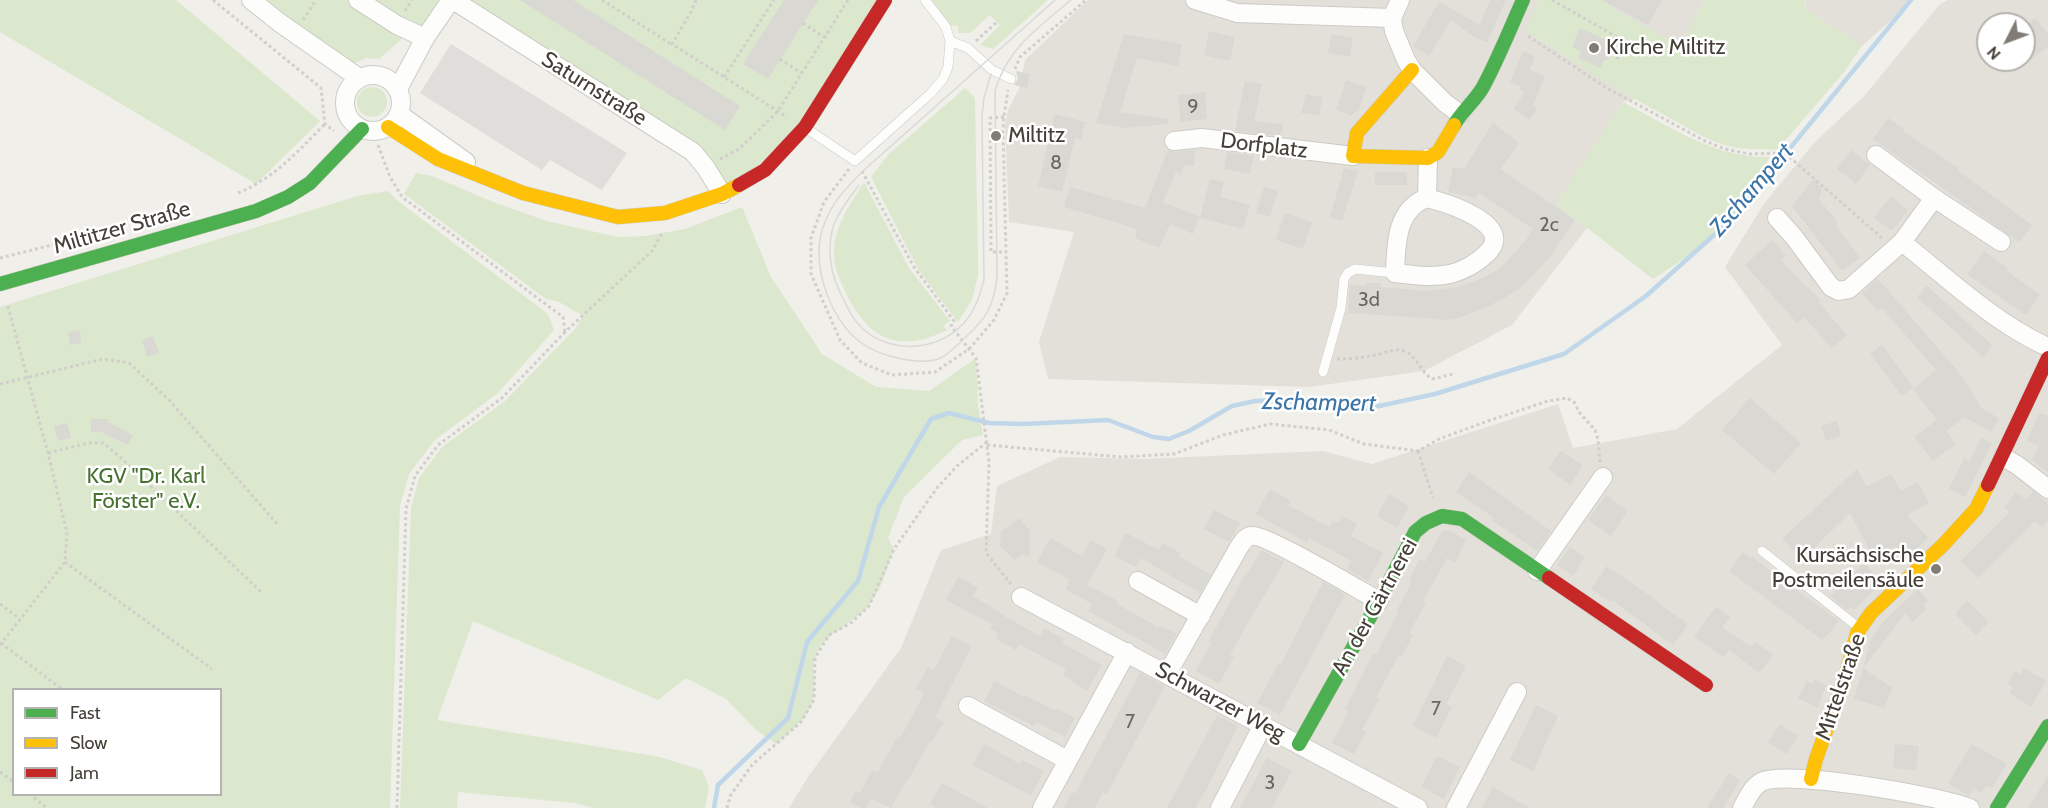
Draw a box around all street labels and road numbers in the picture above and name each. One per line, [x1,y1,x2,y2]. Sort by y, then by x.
street label: Saturnstraße [537,46,651,132]
street label: Dorfplatz [1219,128,1309,164]
street label: Miltitzer Straße [50,196,194,260]
street label: An der Gärtnerei [1327,534,1423,680]
street label: Mittelstraße [1810,630,1872,744]
street label: Schwarzer Weg [1150,657,1290,747]

